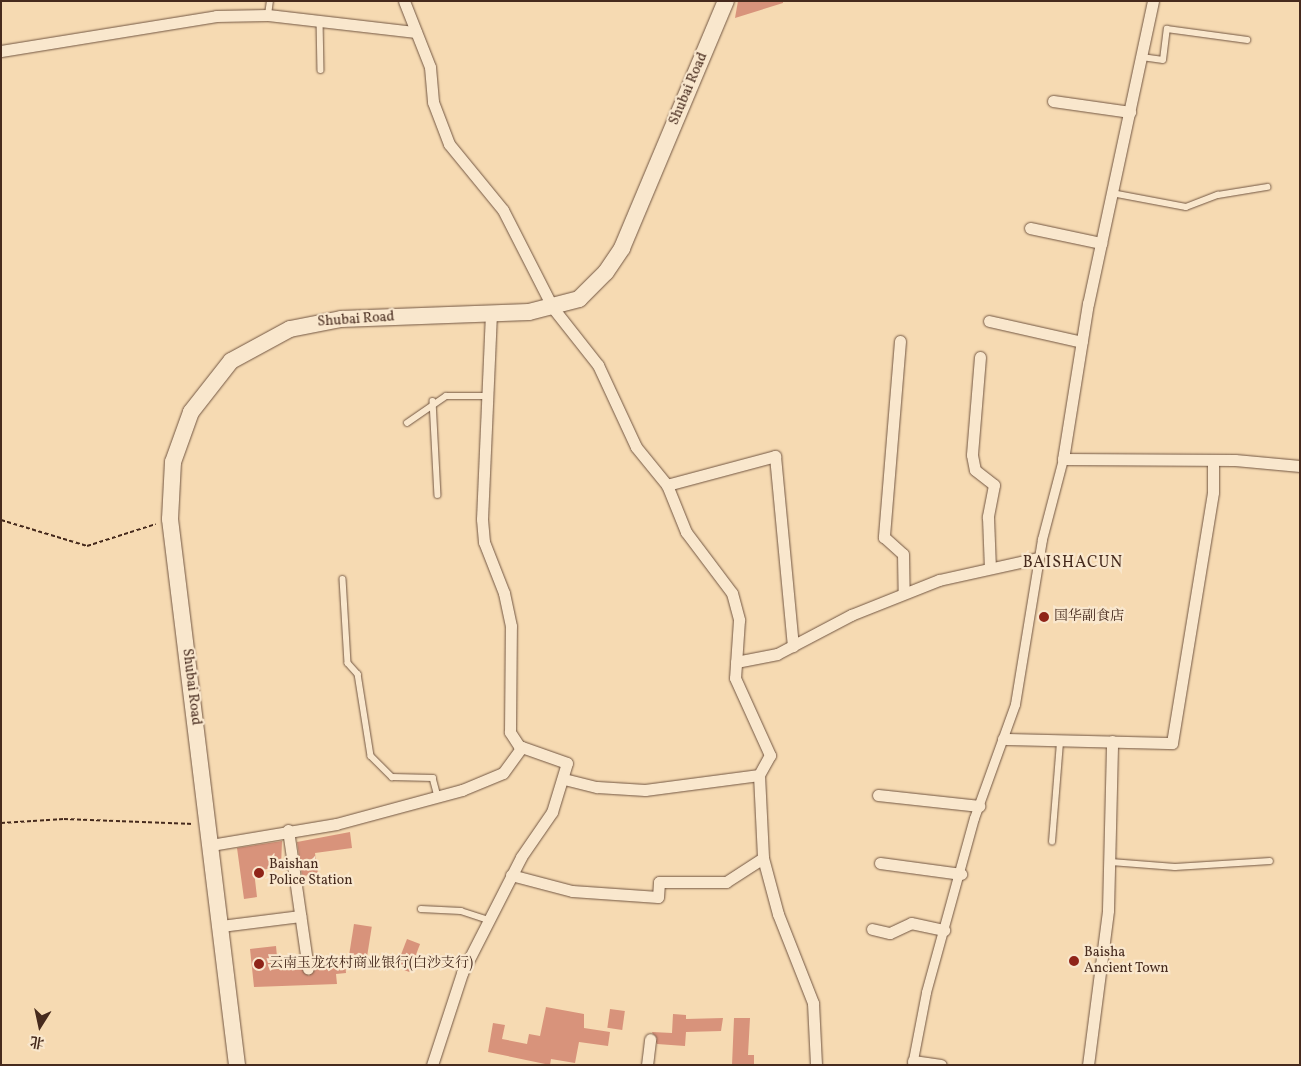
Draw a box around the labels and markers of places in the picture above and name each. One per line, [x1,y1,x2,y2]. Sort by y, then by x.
place label: 国华副食店 [1054,609,1124,625]
marker: 国华副食店 [1038,611,1050,623]
place label: Baishan Police Station [269,857,353,890]
marker: Baishan Police Station [253,867,265,879]
place label: Baisha Ancient Town [1084,945,1169,978]
marker: Baisha Ancient Town [1068,955,1080,967]
place label: 云南玉龙农村商业银行(白沙支行) [269,956,473,972]
marker: 云南玉龙农村商业银行(白沙支行) [253,958,265,970]

